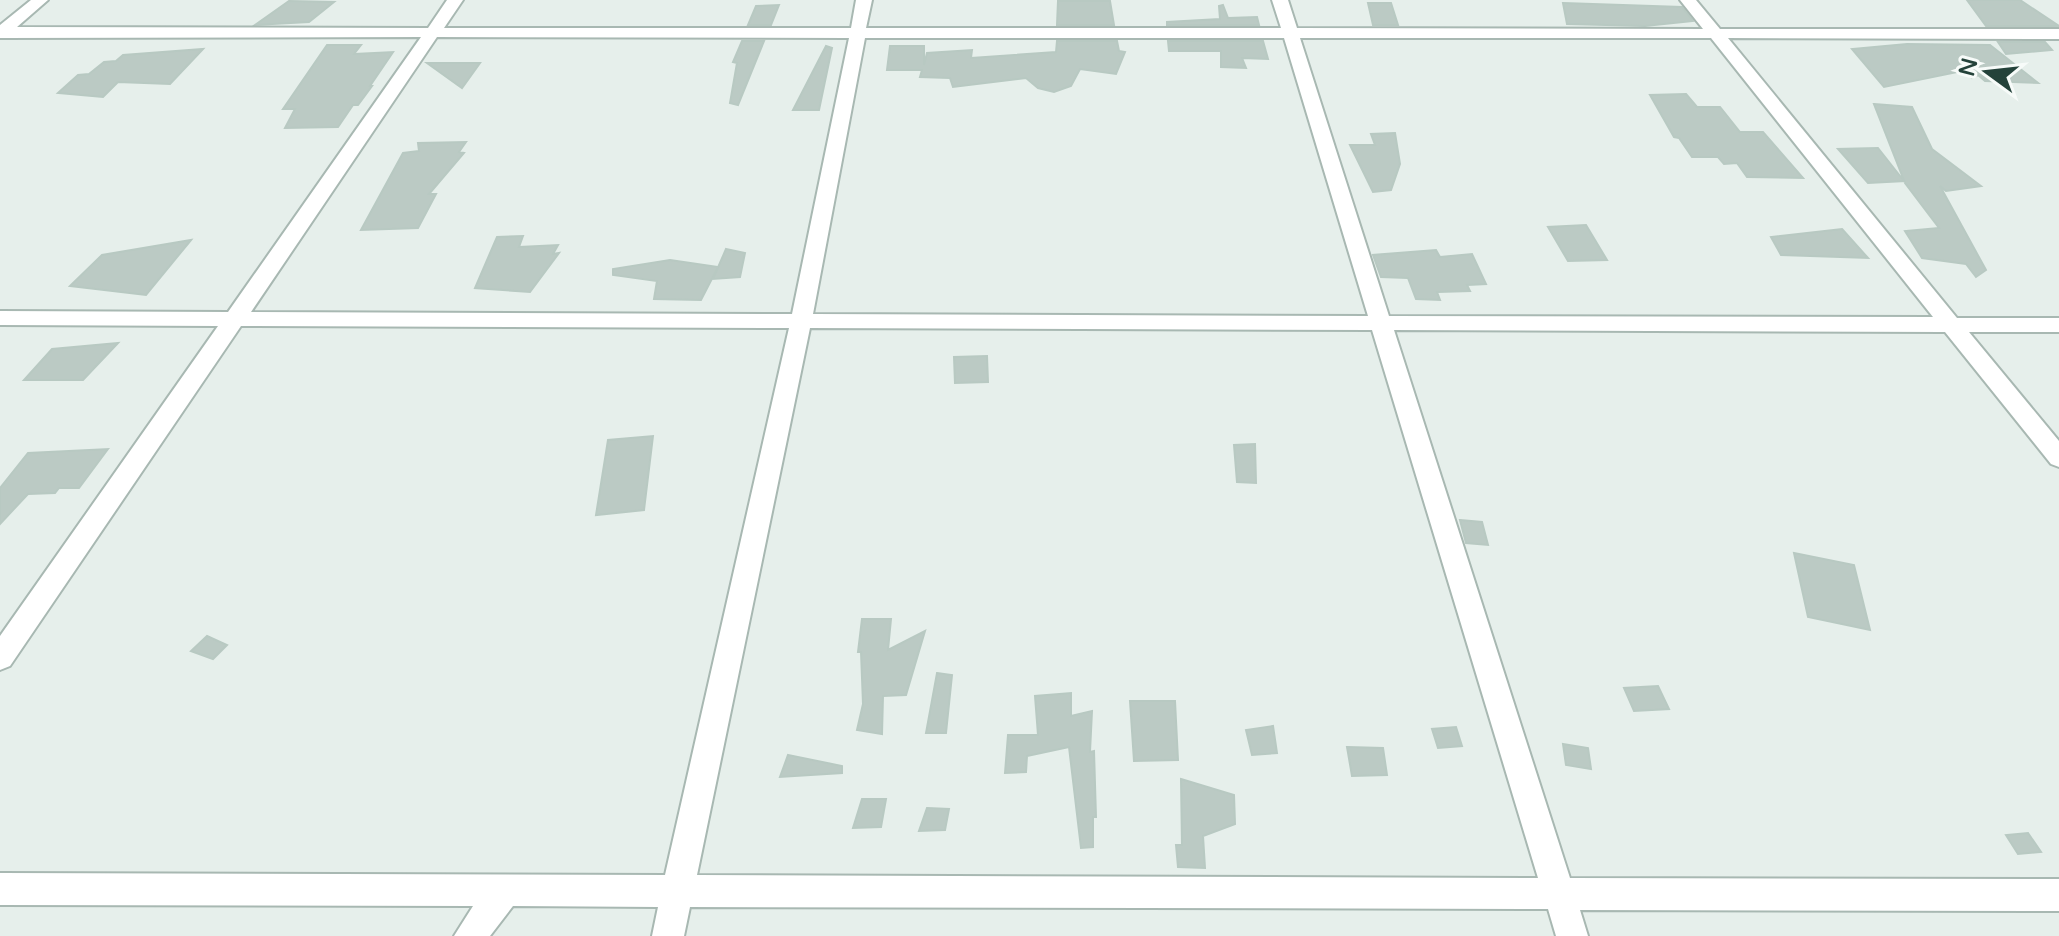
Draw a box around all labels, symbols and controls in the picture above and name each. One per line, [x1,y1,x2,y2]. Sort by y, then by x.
north arrow [1947,32,2027,112]
text: N [1954,55,1983,79]

